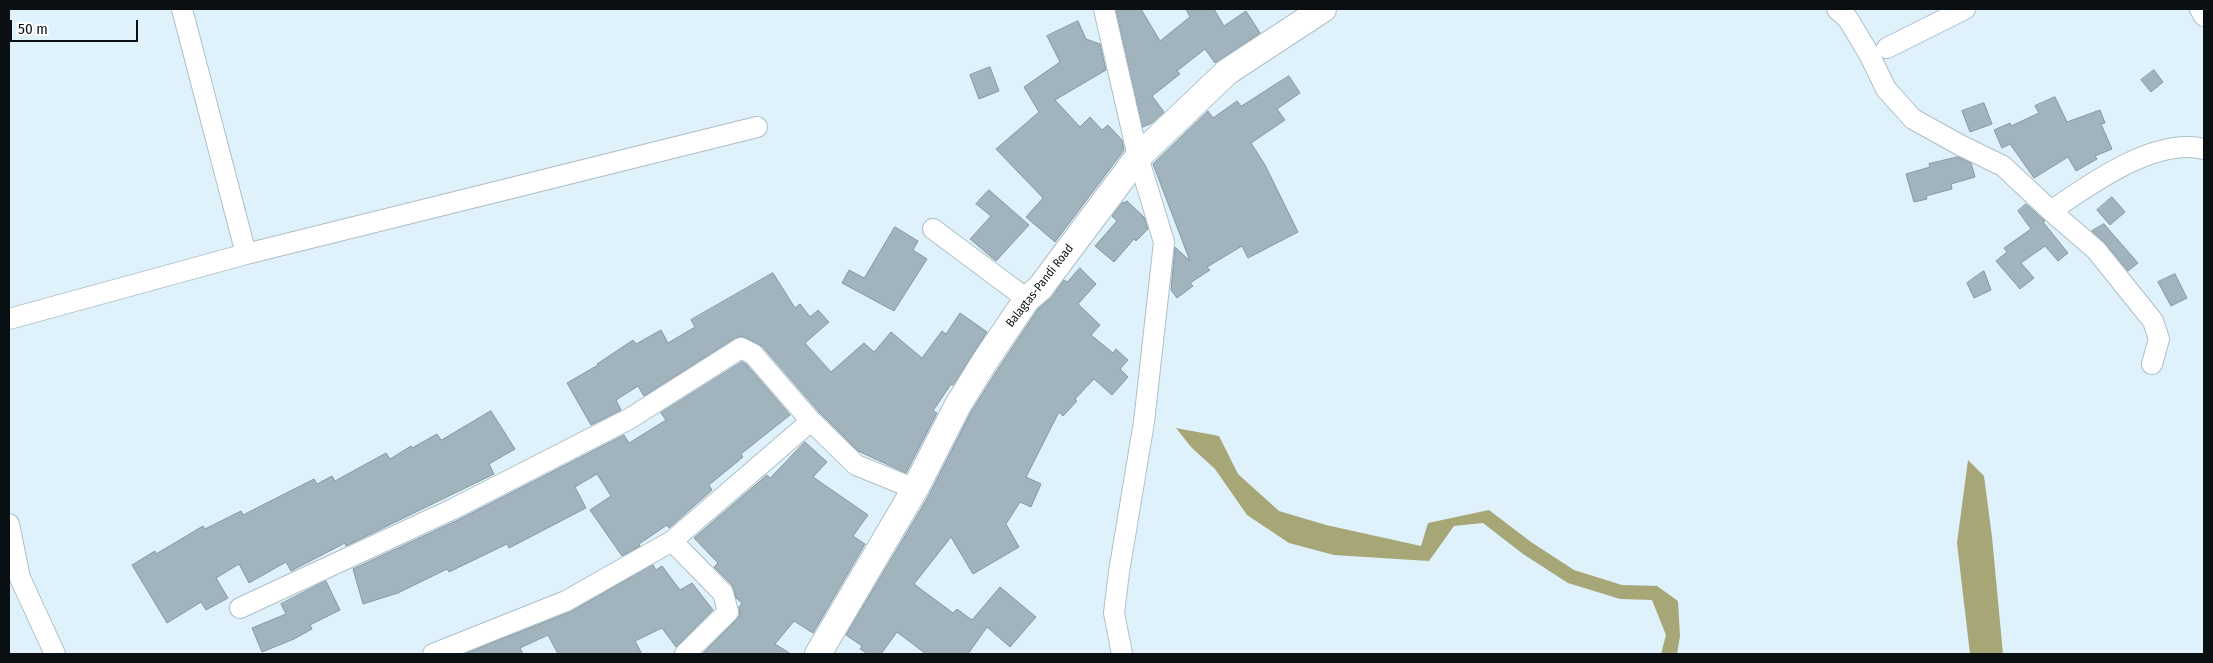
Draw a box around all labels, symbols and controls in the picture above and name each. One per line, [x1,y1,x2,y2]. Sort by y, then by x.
scale bar [12,10,140,42]
text: 50 m [18,20,48,38]
street label: Balagtas-Pandi Road [1003,242,1077,330]

